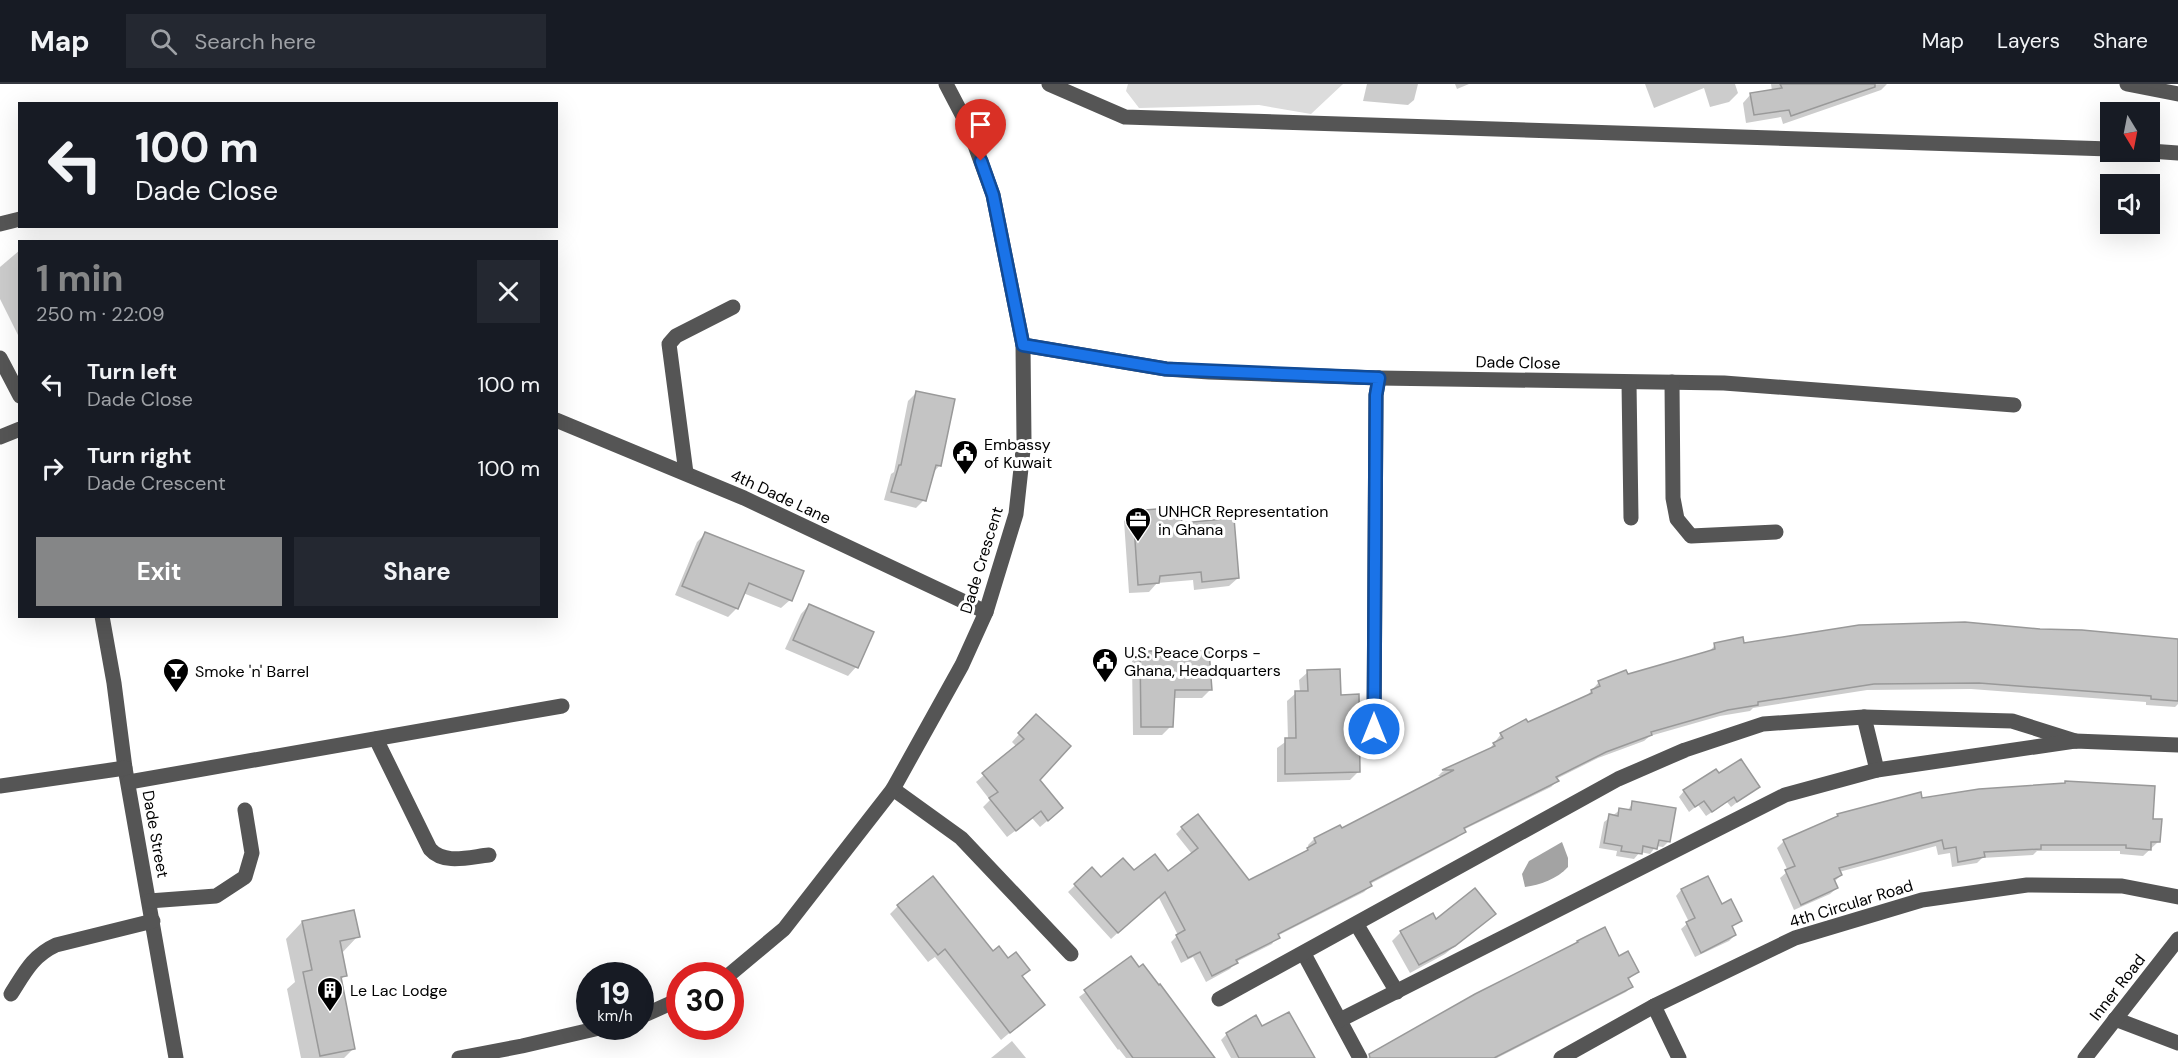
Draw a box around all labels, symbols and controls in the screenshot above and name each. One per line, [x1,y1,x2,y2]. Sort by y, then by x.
search box [126,14,546,68]
text: Map [30,23,90,60]
icon: search [147,25,180,58]
text: Search here [195,27,316,56]
text: Map [1922,27,1964,55]
text: Layers [1997,27,2060,55]
text: Share [2093,27,2148,55]
pin [955,99,1006,161]
north arrow [2100,102,2160,162]
map controls [2100,102,2160,234]
icon: arrive [964,108,997,141]
text: 100 m [135,120,259,175]
icon: left [36,126,114,204]
text: Dade Close [135,173,278,208]
button: sound [2100,174,2160,234]
text: 1 min [36,255,124,302]
button: close [477,260,540,323]
text: 250 m · 22:09 [36,301,164,327]
street label: Dade Close [1475,351,1561,374]
text: Turn left [87,357,177,386]
icon: left [36,368,69,401]
text: 100 m [478,370,540,399]
text: Dade Close [87,386,193,412]
place label: Embassy of Kuwait [984,434,1052,473]
public building icon: Embassy of Kuwait [950,438,980,476]
text: Turn right [87,441,192,470]
icon: right [36,452,69,485]
text: 100 m [478,454,540,483]
street label: 4th Dade Lane [727,464,834,529]
text: Dade Crescent [87,470,226,496]
place label: UNHCR Representation in Ghana [1158,501,1328,540]
street label: Dade Crescent [955,504,1008,616]
office icon: UNHCR Representation in Ghana [1123,505,1153,543]
button: Exit [36,537,282,606]
button: Share [294,537,540,606]
place label: U.S. Peace Corps - Ghana, Headquarters [1124,642,1281,681]
public building icon: U.S. Peace Corps - Ghana, Headquarters [1090,646,1120,684]
bar icon: Smoke 'n' Barrel [161,656,191,694]
place label: Smoke 'n' Barrel [195,661,309,682]
position arrow [1342,697,1406,761]
street label: Dade Street [137,789,174,879]
street label: 4th Circular Road [1787,875,1916,932]
street label: Inner Road [2085,950,2150,1025]
speed limit sign: 30 [666,962,744,1040]
text: 19 [600,974,630,1013]
building icon: Le Lac Lodge [315,975,345,1013]
place label: Le Lac Lodge [350,980,447,1001]
text: km/h [597,1006,633,1026]

